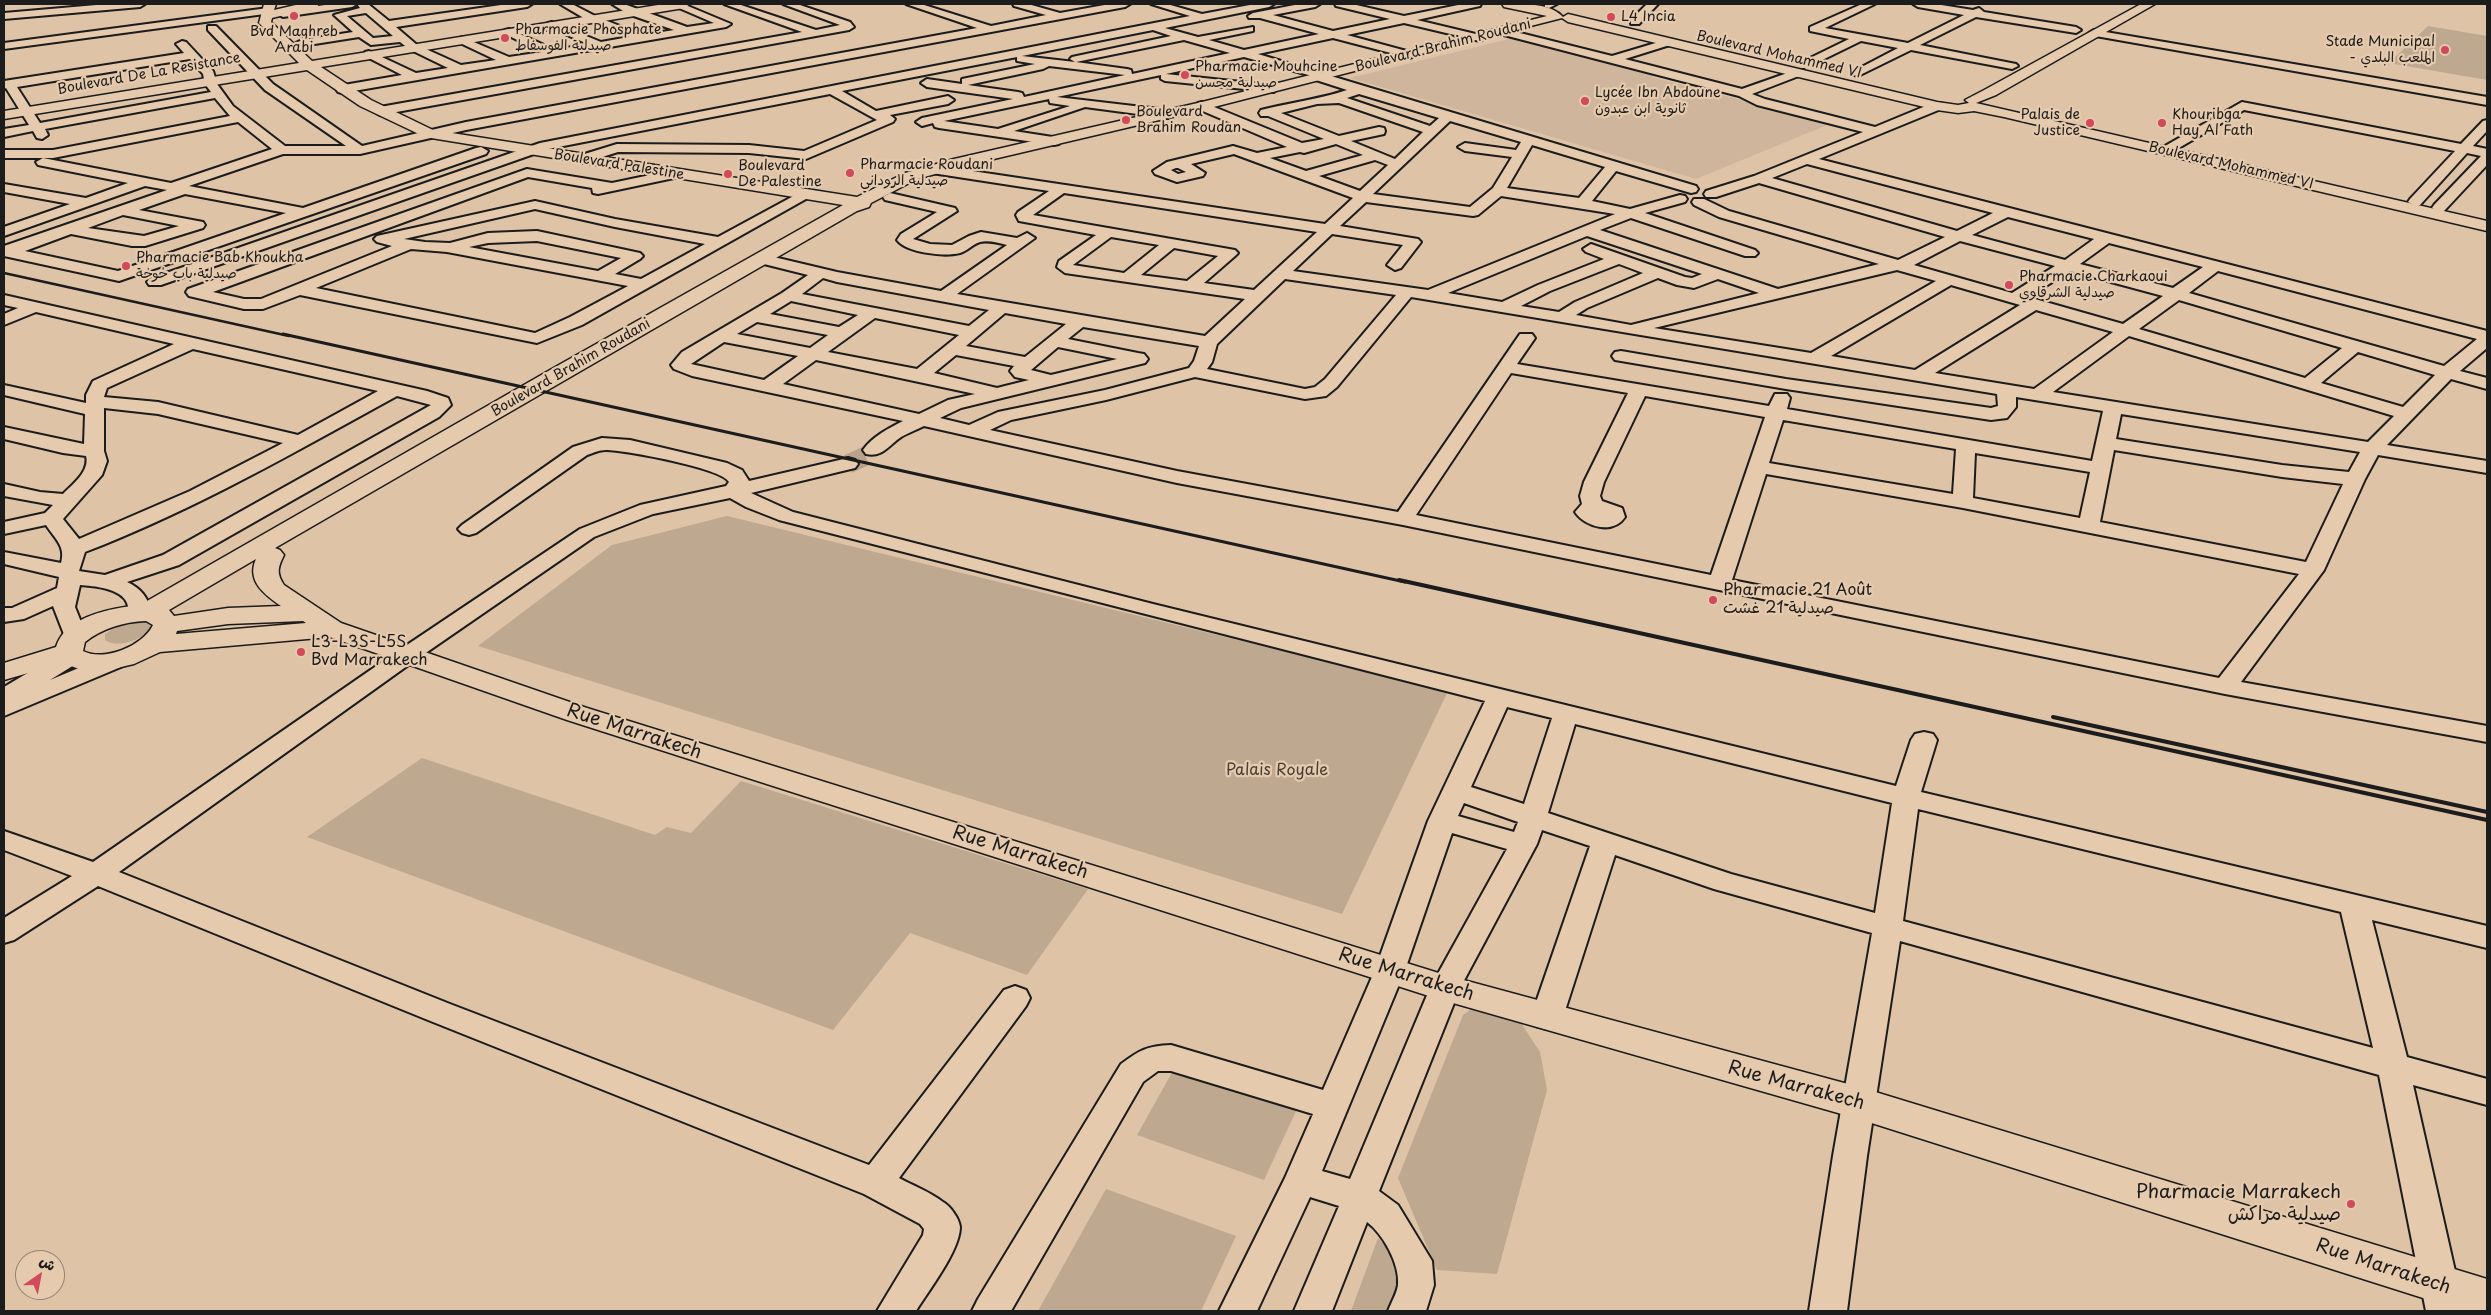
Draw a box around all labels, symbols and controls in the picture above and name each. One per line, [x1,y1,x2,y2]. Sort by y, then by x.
place label: L4 Incia [1621,9,1675,25]
marker: Bvd Maghreb Arabi [288,10,300,22]
marker: L4 Incia [1605,11,1617,23]
street label: Boulevard Brahim Roudani [1353,16,1533,76]
place label: Pharmacie Phosphate صيدلية الفوسفاط [515,22,661,54]
place label: Bvd Maghreb Arabi [250,24,338,56]
street label: Boulevard Mohammed VI [1695,28,1863,82]
marker: Pharmacie Phosphate صيدلية الفوسفاط [499,32,511,44]
place label: Stade Municipal - الملعب البلدي [2325,34,2435,66]
marker: Stade Municipal - الملعب البلدي [2439,44,2451,56]
street label: Boulevard De La Resistance [56,50,242,98]
place label: Pharmacie Mouhcine صيدلية محسن [1195,59,1338,92]
marker: Pharmacie Mouhcine صيدلية محسن [1179,69,1191,81]
place label: Lycée Ibn Abdoune ثانوية ابن عبدون [1595,85,1721,118]
marker: Lycée Ibn Abdoune ثانوية ابن عبدون [1579,95,1591,107]
place label: Boulevard Brahim Roudan [1136,104,1241,136]
place label: Palais de Justice [2020,107,2080,140]
place label: Khouribga Hay Al Fath [2172,107,2253,140]
marker: Boulevard Brahim Roudan [1120,114,1132,126]
marker: Palais de Justice [2084,117,2096,129]
marker: Khouribga Hay Al Fath [2156,117,2168,129]
street label: Boulevard Mohammed VI [2147,139,2315,193]
street label: Boulevard Palestine [553,146,685,184]
place label: Pharmacie Roudani صيدلية الروداني [860,157,993,190]
place label: Boulevard De Palestine [738,158,822,190]
marker: Pharmacie Roudani صيدلية الروداني [844,167,856,179]
marker: Boulevard De Palestine [722,168,734,180]
place label: Pharmacie Bab Khoukha صيدلية باب خوخة [136,250,304,282]
marker: Pharmacie Bab Khoukha صيدلية باب خوخة [120,260,132,272]
place label: Pharmacie Charkaoui صيدلية الشرقاوي [2019,269,2168,302]
marker: Pharmacie Charkaoui صيدلية الشرقاوي [2003,279,2015,291]
street label: Boulevard Brahim Roudani [488,315,654,421]
place label: Pharmacie 21 Août صيدلية 21 غشت [1723,581,1872,619]
marker: Pharmacie 21 Août صيدلية 21 غشت [1707,594,1719,606]
place label: L3-L3S-L5S Bvd Marrakech [311,633,427,671]
marker: L3-L3S-L5S Bvd Marrakech [295,646,307,658]
street label: Rue Marrakech [564,699,704,765]
park label: Palais Royale [1226,761,1328,781]
street label: Rue Marrakech [949,822,1091,884]
street label: Rue Marrakech [1335,944,1477,1006]
street label: Rue Marrakech [1725,1057,1867,1115]
place label: Pharmacie Marrakech صيدلية مراكش [2136,1182,2341,1226]
marker: Pharmacie Marrakech صيدلية مراكش [2345,1198,2357,1210]
street label: Rue Marrakech [2313,1234,2453,1300]
north arrow [15,1250,65,1300]
text: ش [36,1250,60,1276]

